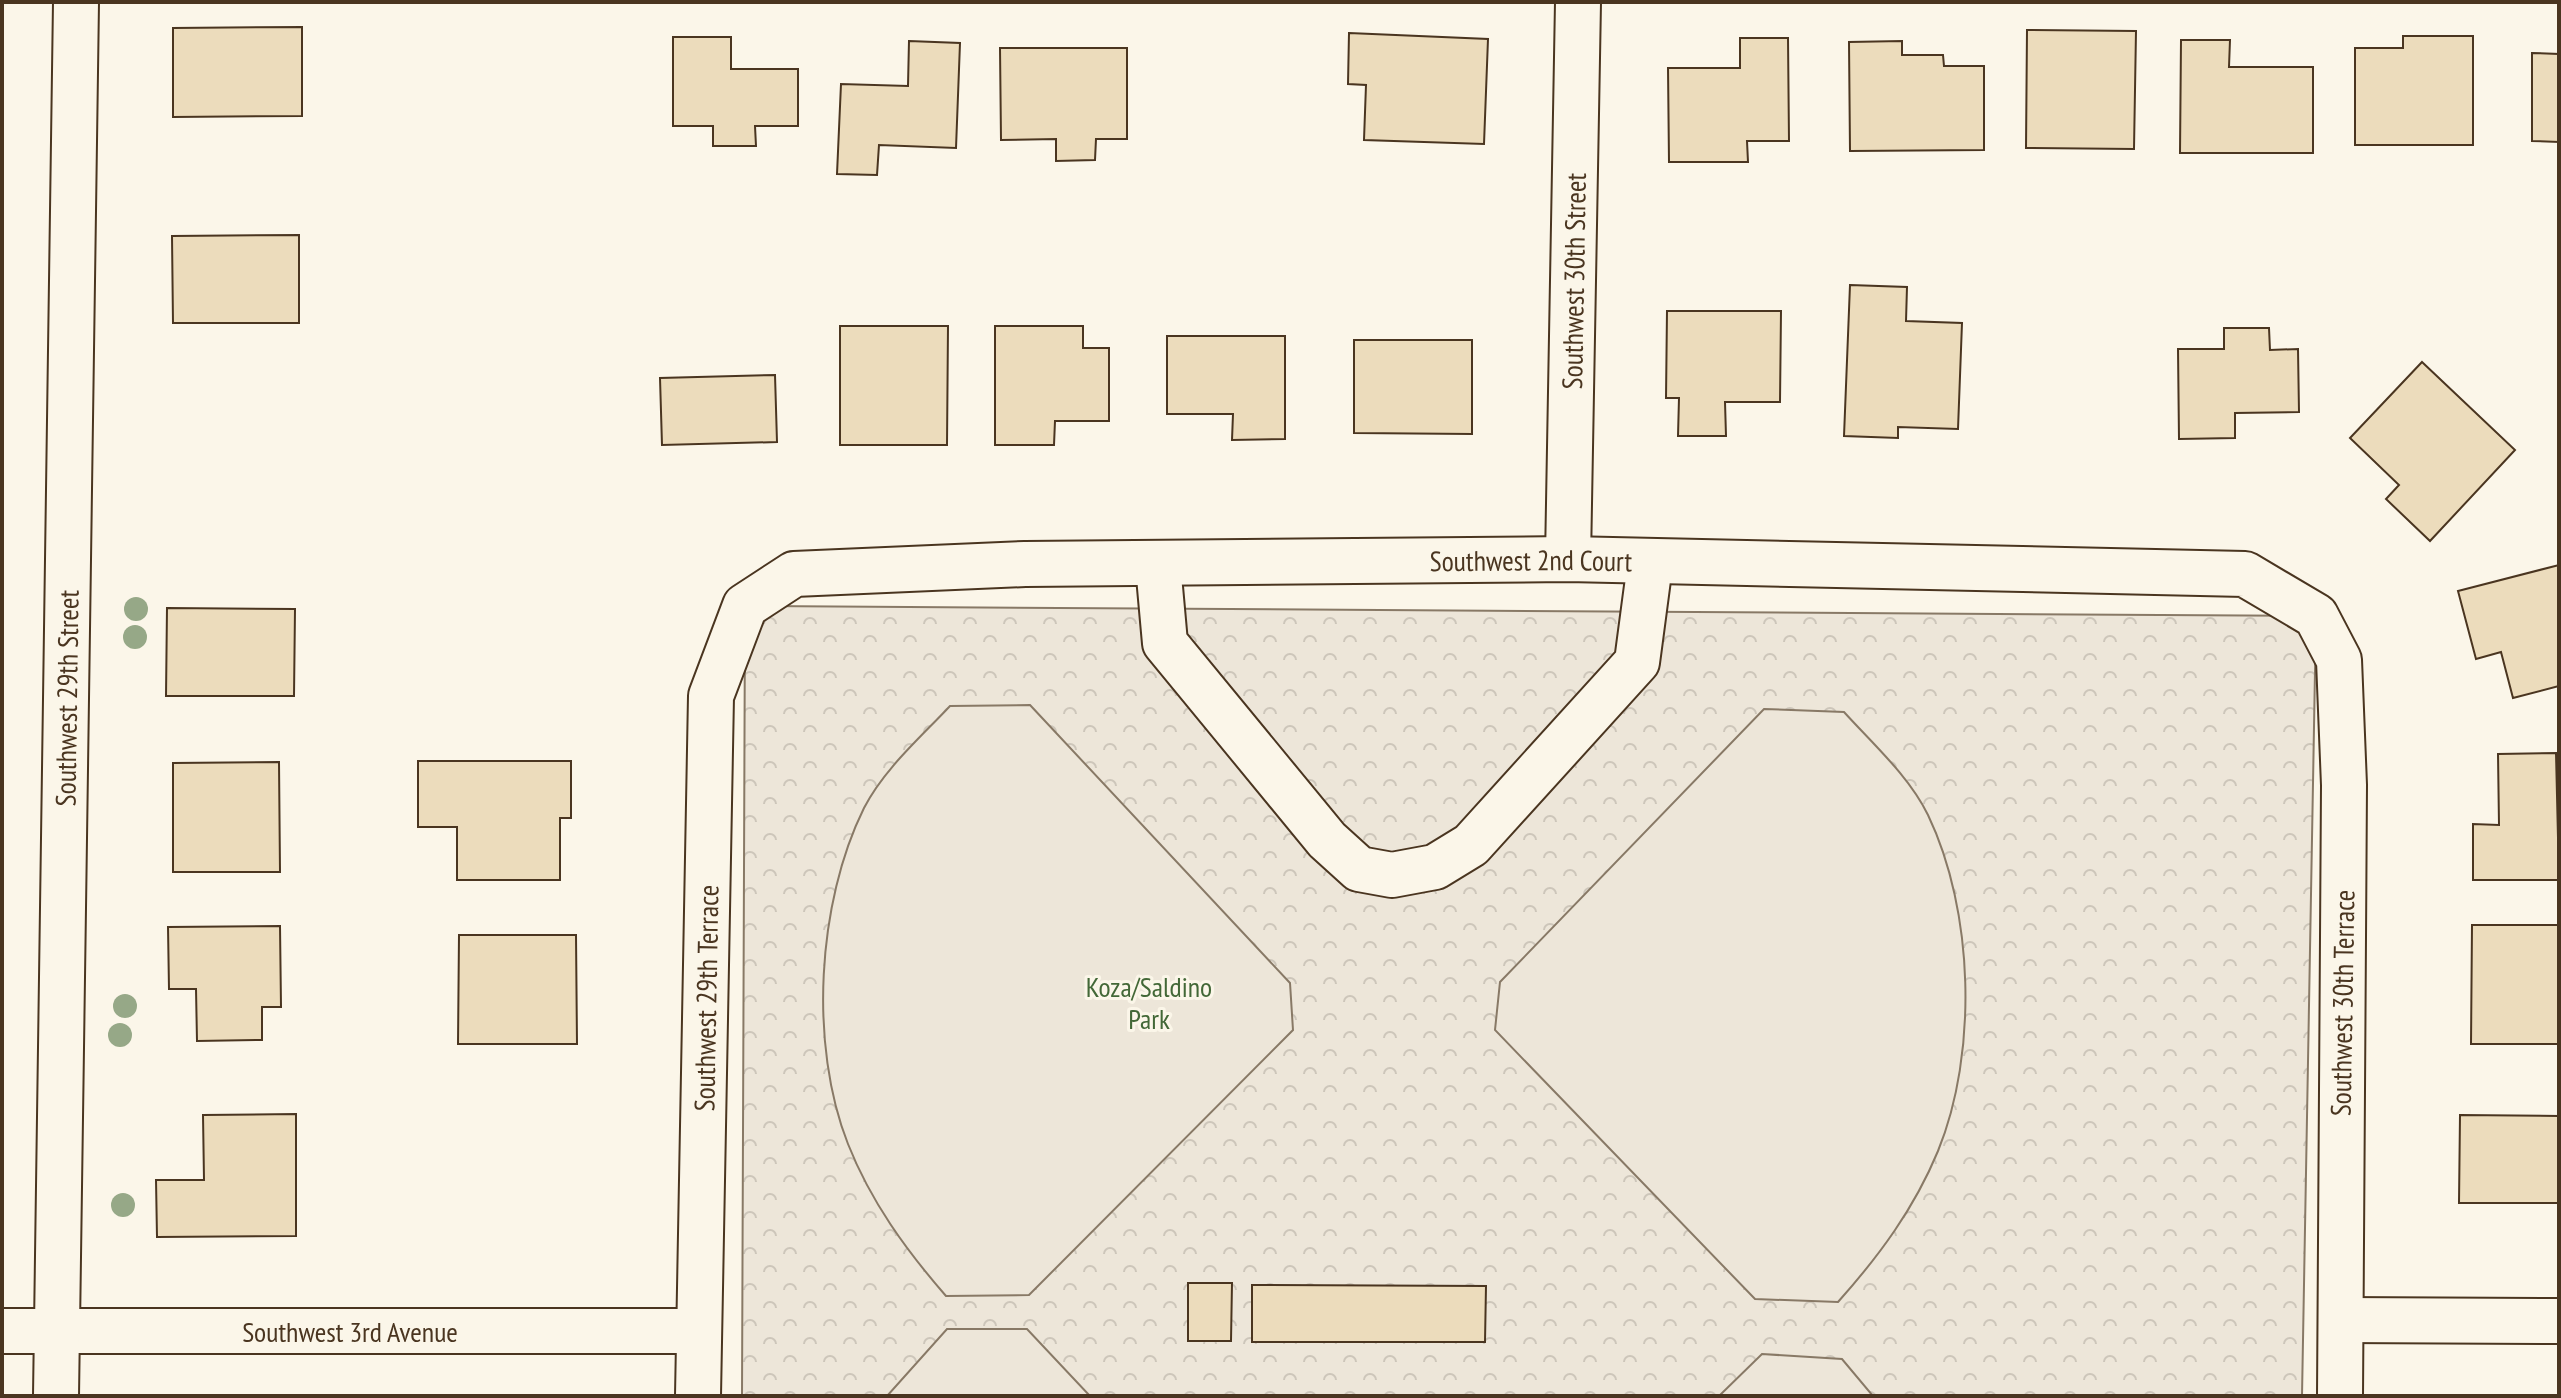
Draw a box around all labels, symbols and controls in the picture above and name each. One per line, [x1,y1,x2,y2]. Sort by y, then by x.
street label: Southwest 30th Street [1553,172,1593,390]
street label: Southwest 2nd Court [1429,540,1633,579]
street label: Southwest 29th Street [46,589,86,807]
street label: Southwest 29th Terrace [685,884,726,1112]
street label: Southwest 30th Terrace [2322,889,2362,1117]
park label: Koza/Saldino Park [1086,968,1212,1037]
street label: Southwest 3rd Avenue [242,1313,458,1350]

